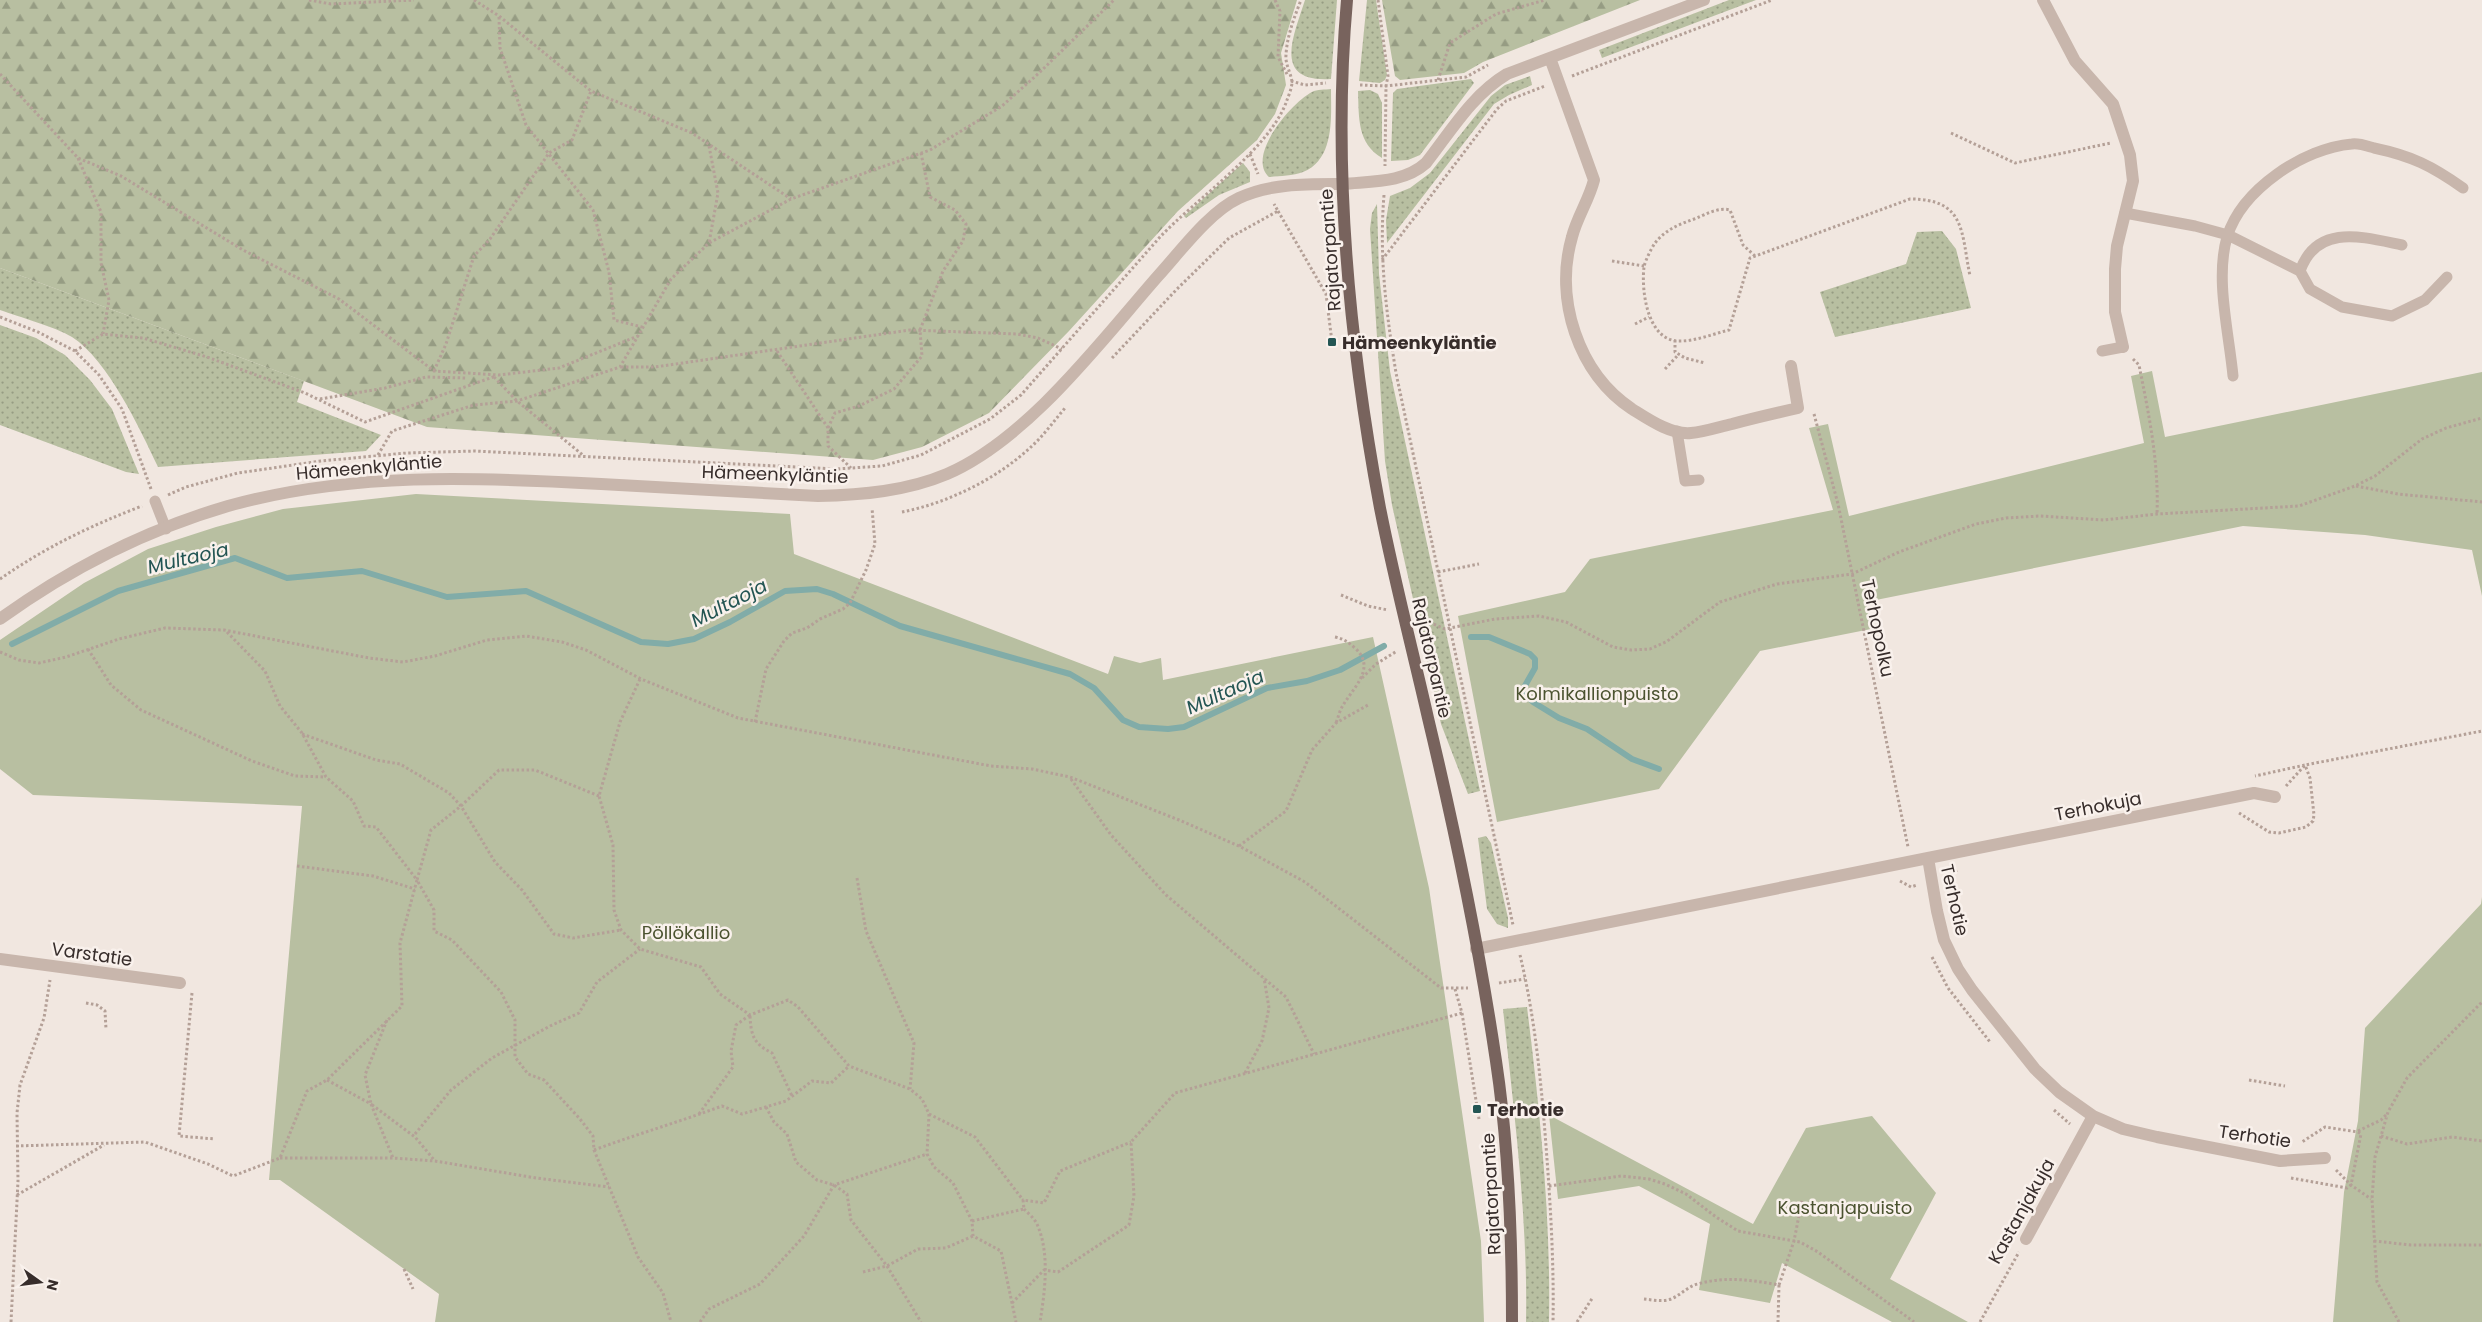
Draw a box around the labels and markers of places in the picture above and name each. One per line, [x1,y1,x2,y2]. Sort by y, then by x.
place label: Hämeenkyläntie [1342,330,1497,355]
marker: Hämeenkyläntie [1326,336,1338,348]
place label: Terhotie [1487,1097,1564,1122]
marker: Terhotie [1471,1103,1483,1115]

